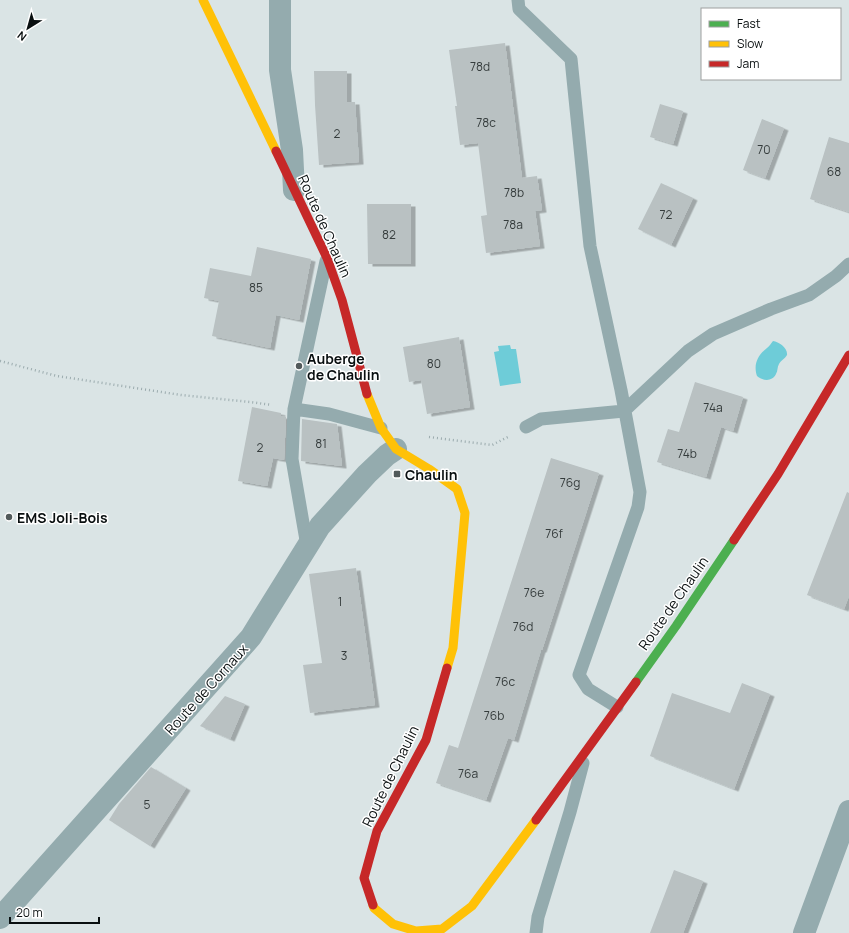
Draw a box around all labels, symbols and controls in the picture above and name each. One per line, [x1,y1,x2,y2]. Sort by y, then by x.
north arrow [8,8,48,48]
legend [701,8,841,80]
text: Fast [737,15,761,32]
text: N [14,28,29,45]
text: Slow [737,35,763,52]
text: Jam [737,55,759,72]
house number: 78d [470,58,490,75]
house number: 78c [476,114,496,131]
house number: 2 [334,125,341,142]
house number: 70 [757,141,771,158]
house number: 68 [827,163,841,180]
street label: Route de Chaulin [294,172,356,280]
house number: 78b [504,184,524,201]
house number: 72 [660,206,673,223]
house number: 78a [503,216,523,233]
house number: 82 [382,226,396,243]
house number: 85 [249,279,263,296]
place label: Auberge de Chaulin [307,349,379,384]
house number: 80 [427,355,441,372]
marker: Auberge de Chaulin [294,361,304,371]
house number: 74a [703,399,723,416]
house number: 81 [315,435,327,452]
house number: 2 [257,439,264,456]
house number: 74b [677,445,697,462]
place label: Chaulin [405,465,458,484]
marker: Chaulin [392,469,402,479]
house number: 76g [560,474,580,491]
place label: EMS Joli-Bois [17,508,108,527]
marker: EMS Joli-Bois [4,512,14,522]
house number: 76f [545,525,564,542]
street label: Route de Chaulin [634,552,712,654]
house number: 76e [524,584,544,601]
house number: 1 [338,593,342,610]
house number: 76d [513,618,533,635]
street label: Route de Cornaux [160,639,252,739]
house number: 3 [341,647,347,664]
house number: 76c [495,673,515,690]
house number: 76b [484,707,504,724]
street label: Route de Chaulin [357,722,423,830]
house number: 76a [458,765,478,782]
house number: 5 [144,796,151,813]
scale bar [10,899,99,925]
text: 20 m [16,904,43,921]

